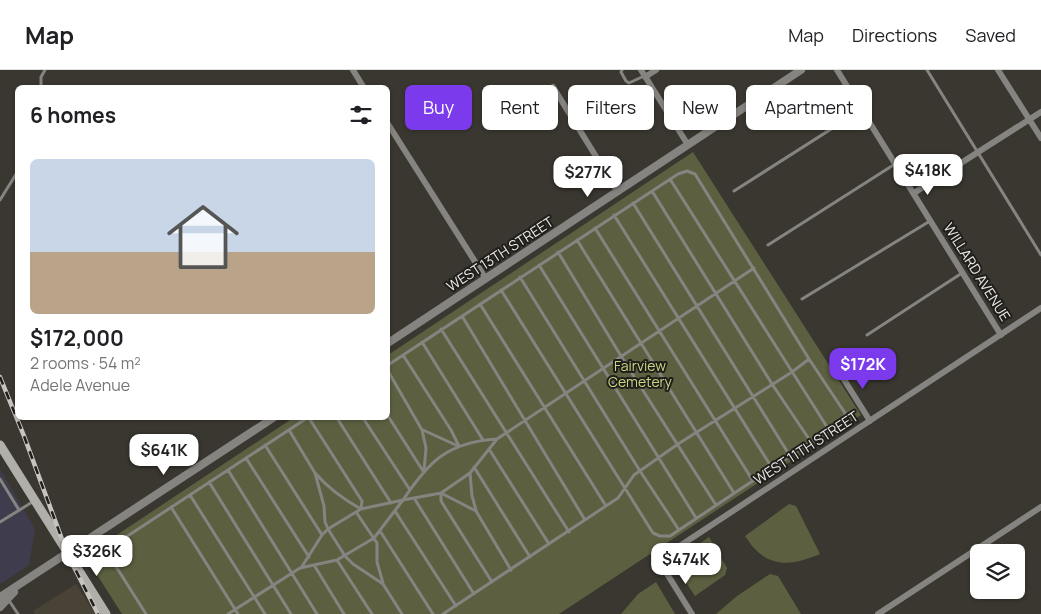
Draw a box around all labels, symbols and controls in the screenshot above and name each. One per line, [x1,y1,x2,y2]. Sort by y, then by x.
text: Map [25,18,74,51]
text: Map [788,23,824,47]
text: Directions [852,23,937,47]
text: Saved [965,23,1016,47]
chip: Buy [405,85,472,130]
chip: Rent [482,85,558,130]
chip: Filters [568,85,654,130]
chip: New [664,85,736,130]
chip: Apartment [746,85,872,130]
text: 6 homes [30,101,116,129]
icon: filters [347,101,375,129]
pin: $418K [893,154,963,196]
pin: $277K [553,156,623,198]
text: $418K [905,159,951,181]
text: $277K [564,161,612,183]
icon: home [158,192,248,282]
street label: WEST 13TH STREET [443,211,557,295]
street label: WILLARD AVENUE [940,219,1015,324]
text: $172,000 [30,324,124,352]
pin: $172K [828,348,898,390]
text: 2 rooms · 54 m² [30,352,141,374]
text: $172K [840,353,886,375]
park label: Fairview Cemetery [608,356,673,391]
text: Adele Avenue [30,374,130,396]
street label: WEST 11TH STREET [749,406,863,489]
pin: $641K [129,434,199,476]
text: $641K [140,439,188,461]
pin: $326K [62,534,132,577]
text: $326K [72,540,122,562]
pin: $474K [651,542,721,585]
map controls [970,544,1025,599]
button: layers [970,544,1025,599]
text: $474K [662,548,710,570]

